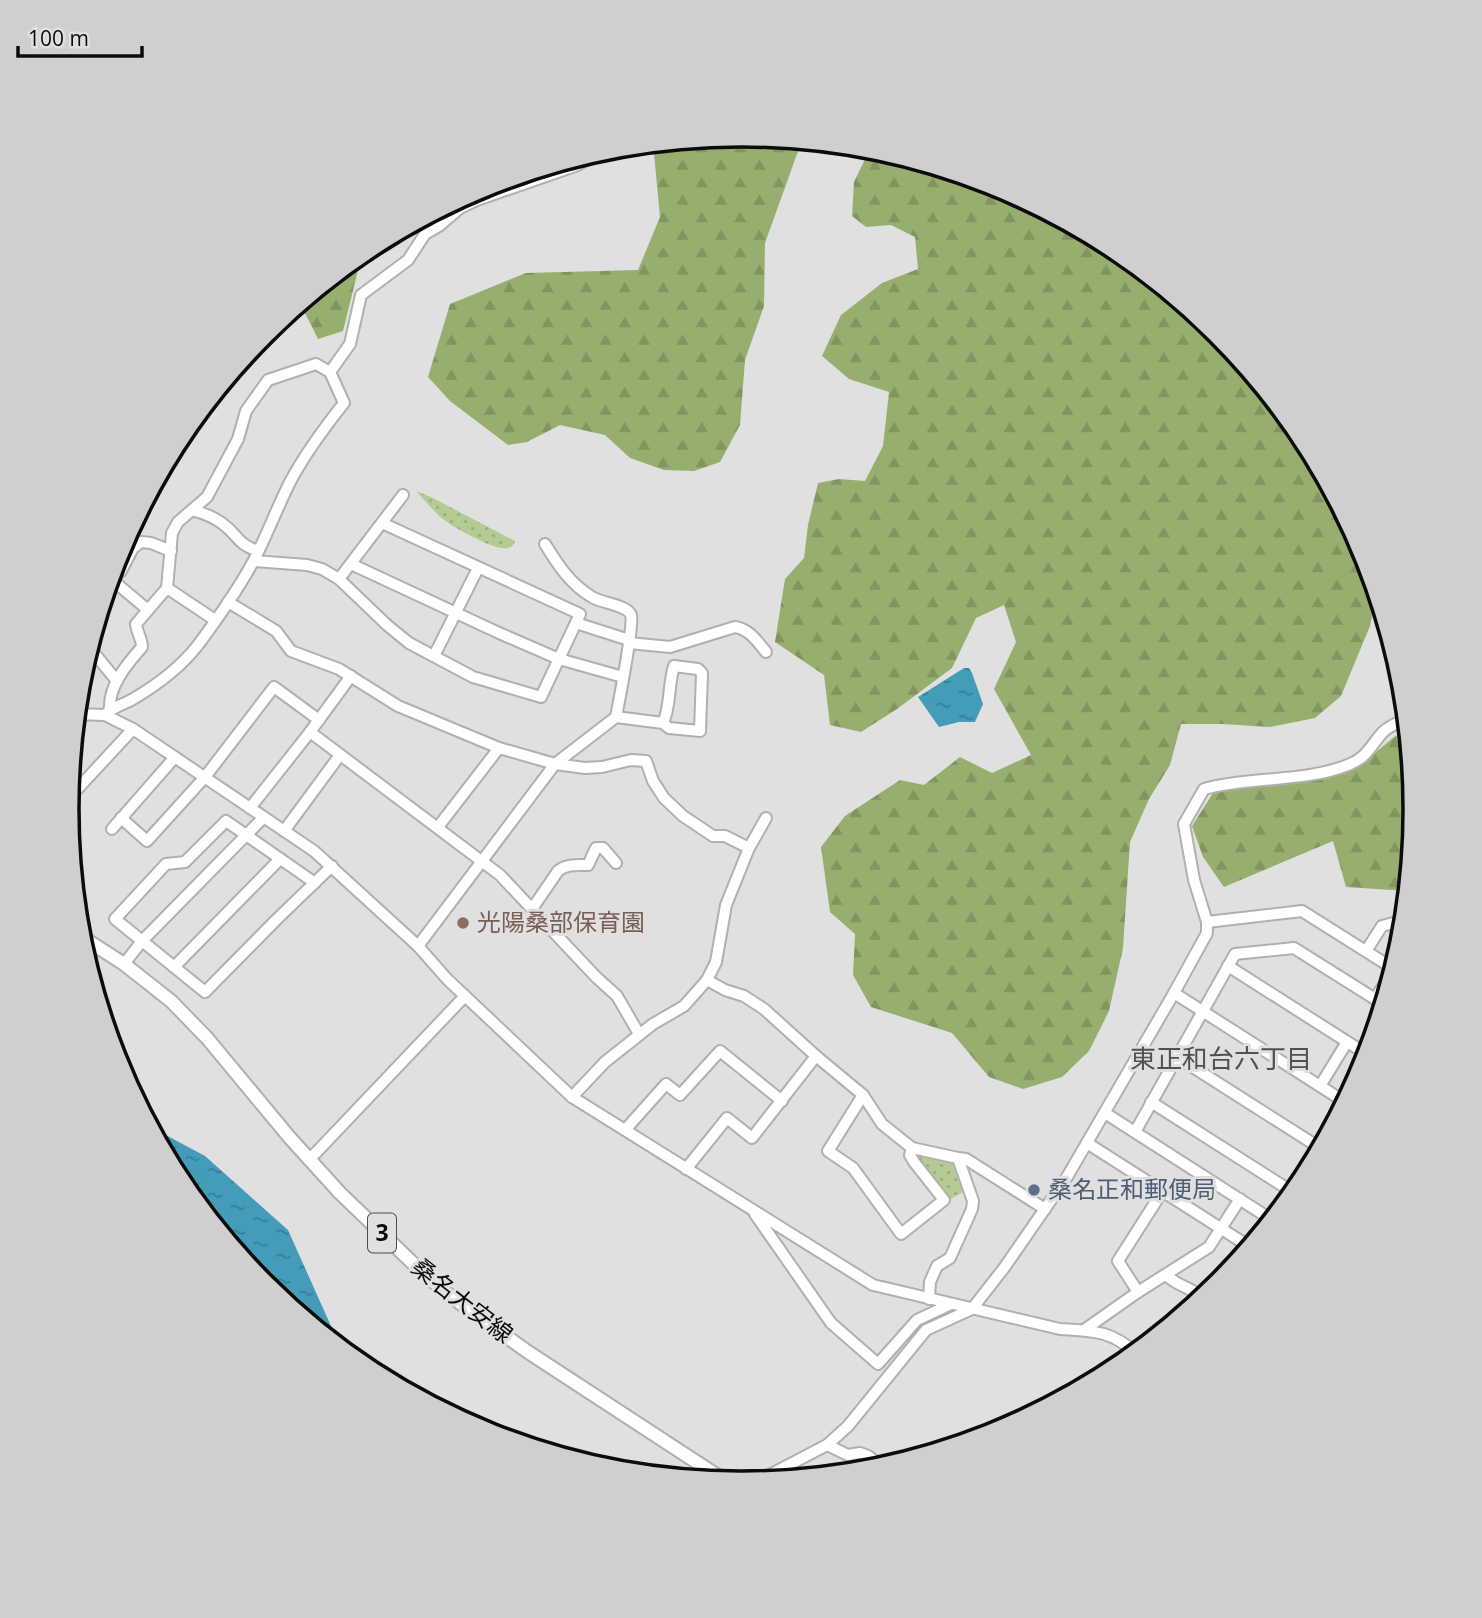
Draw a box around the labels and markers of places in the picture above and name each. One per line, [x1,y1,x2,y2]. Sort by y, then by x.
place label: 光陽桑部保育園 [477,905,645,938]
marker: 光陽桑部保育園 [455,915,471,931]
place label: 桑名正和郵便局 [1048,1172,1216,1205]
marker: 桑名正和郵便局 [1026,1182,1042,1198]

